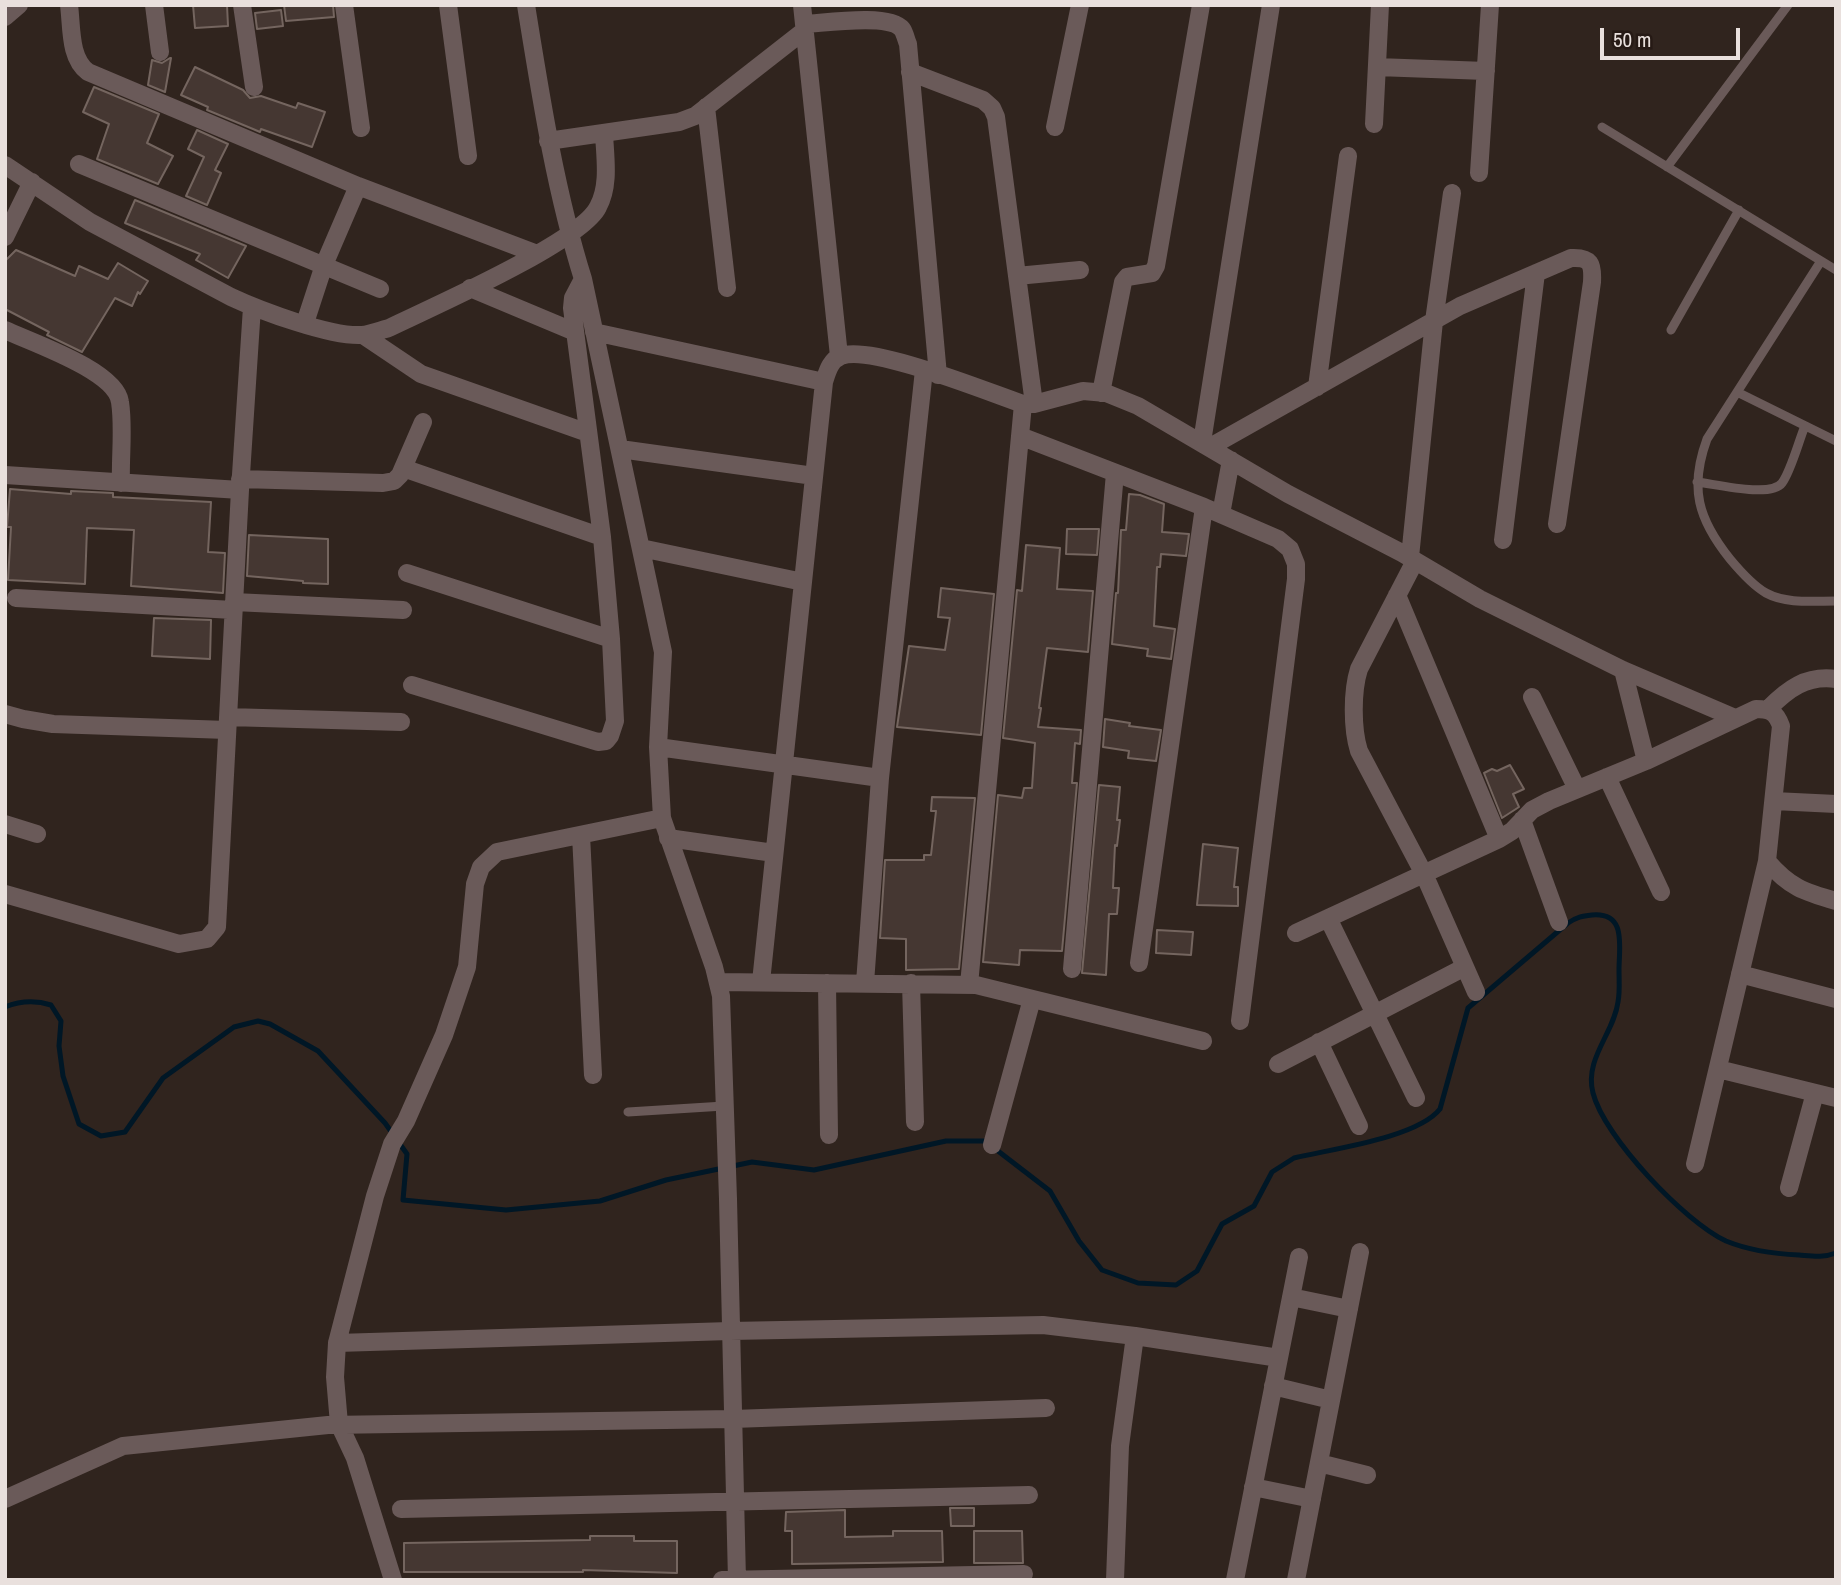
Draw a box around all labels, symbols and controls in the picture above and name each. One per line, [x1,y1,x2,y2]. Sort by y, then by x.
scale bar [1603,14,1743,58]
text: 50 m [1613,25,1651,54]

